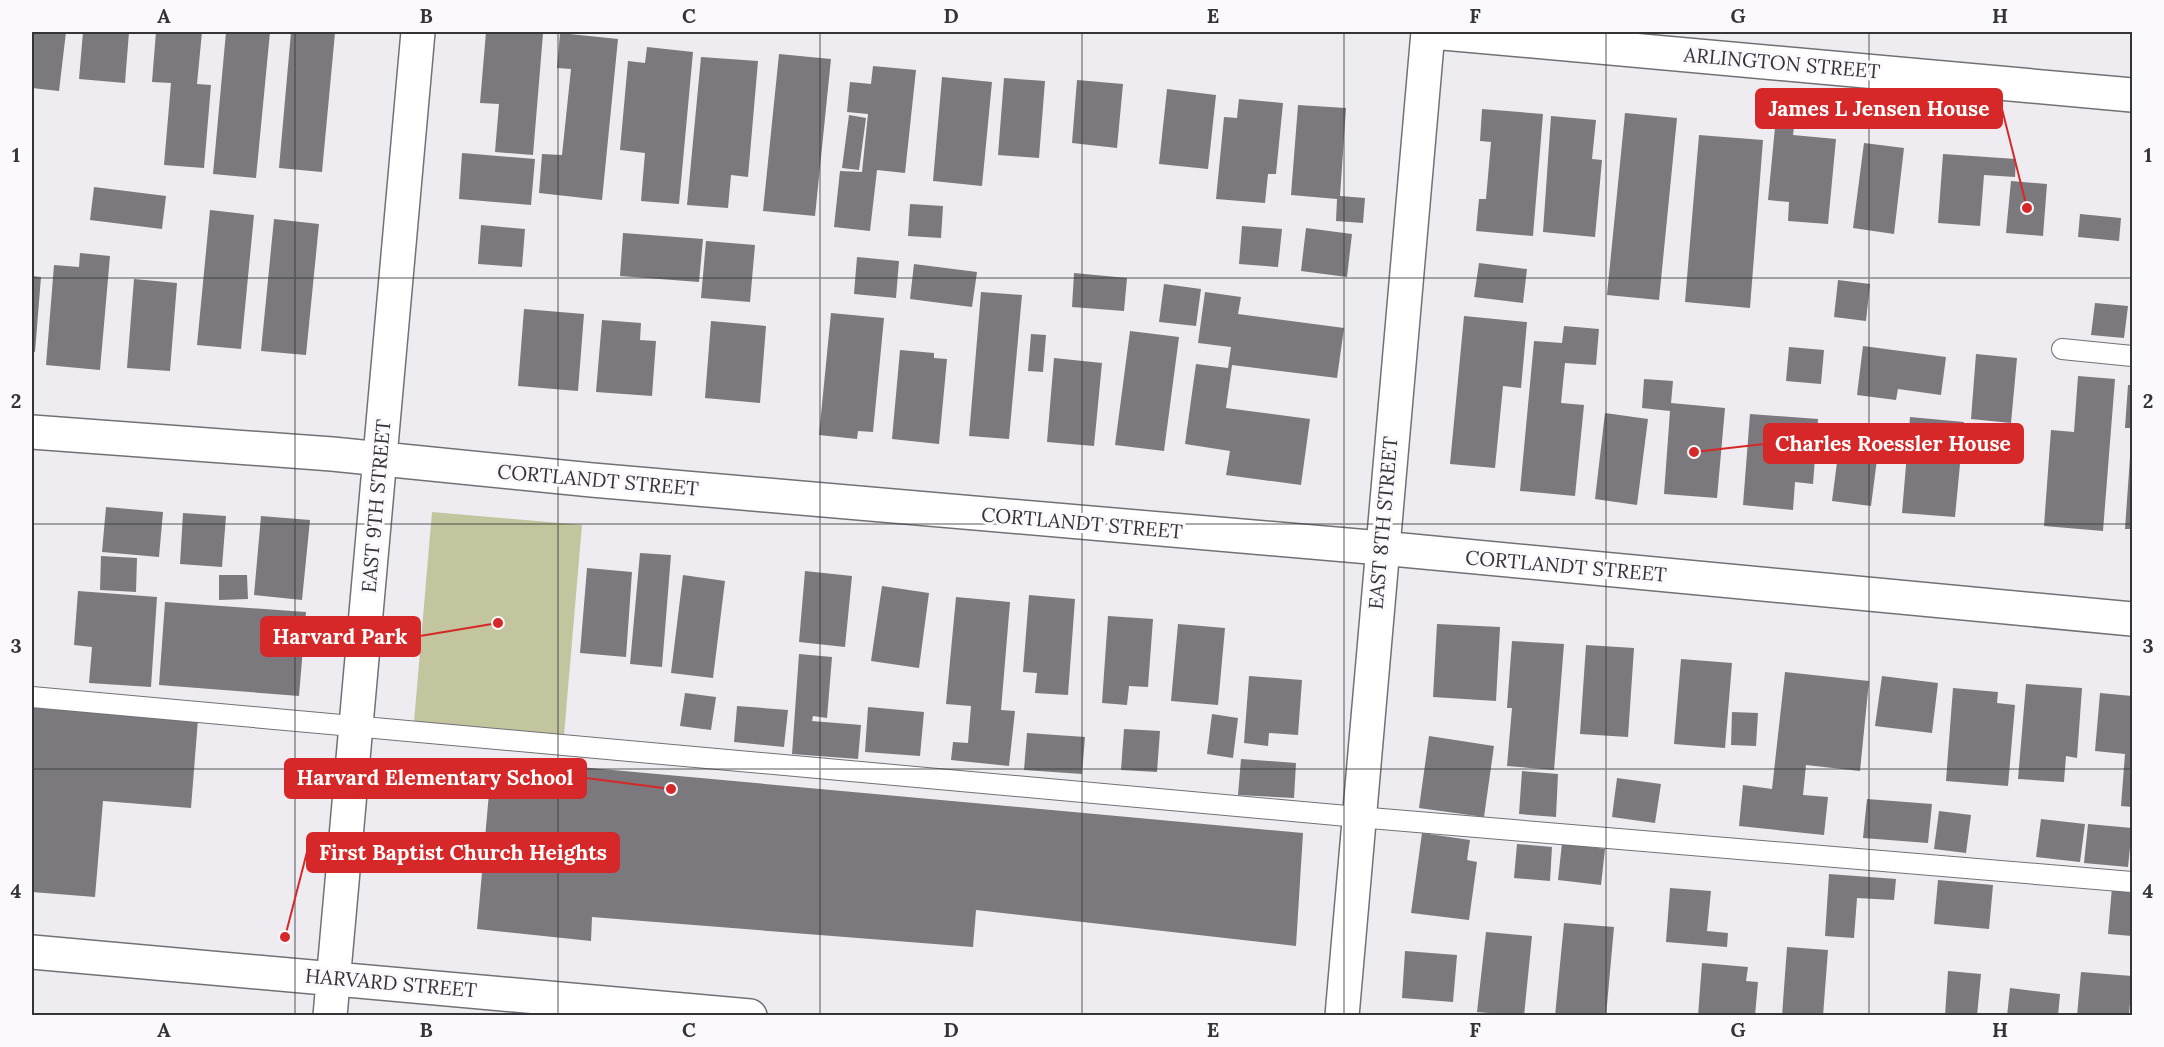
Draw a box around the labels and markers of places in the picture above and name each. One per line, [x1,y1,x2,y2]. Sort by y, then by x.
callout: James L Jensen House [1756,89,2002,128]
callout: Charles Roessler House [1764,424,2023,463]
callout: Harvard Park [261,617,420,656]
callout: Harvard Elementary School [285,759,586,798]
callout: First Baptist Church Heights [307,833,619,872]

